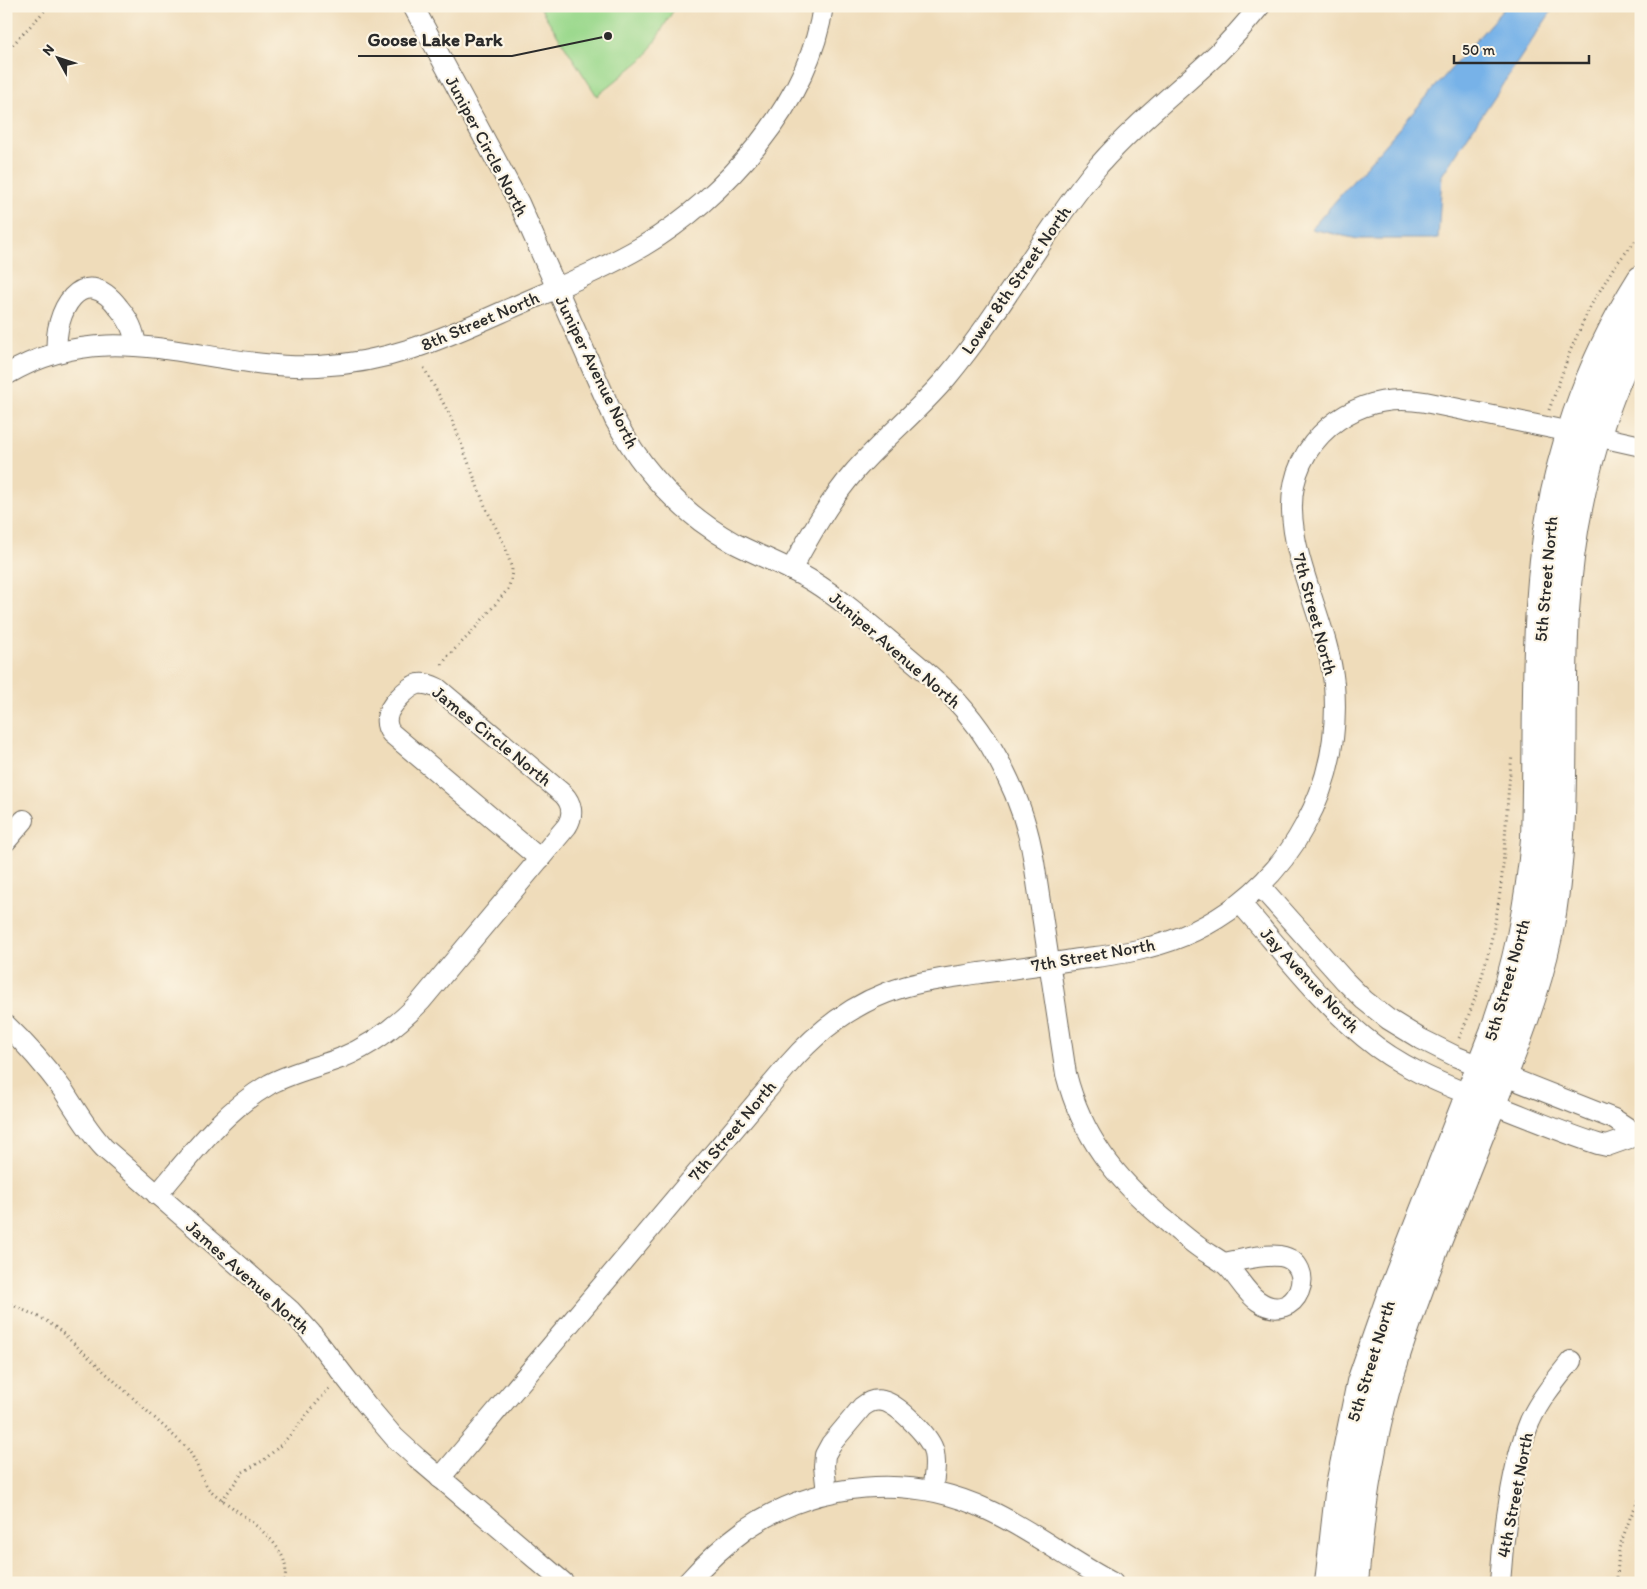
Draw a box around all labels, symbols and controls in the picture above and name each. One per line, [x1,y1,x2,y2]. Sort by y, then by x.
callout: Goose Lake Park [358,22,512,56]
text: Goose Lake Park [367,28,503,51]
north arrow [32,32,82,82]
scale bar [1454,32,1590,64]
text: N [39,41,58,59]
text: 50 m [1462,41,1495,59]
street label: Juniper Circle North [441,72,534,220]
street label: Lower 8th Street North [956,201,1076,359]
street label: 8th Street North [418,286,542,356]
street label: Juniper Avenue North [551,292,643,452]
street label: 5th Street North [1530,515,1562,643]
street label: 7th Street North [1288,551,1342,677]
street label: Juniper Avenue North [825,587,965,713]
street label: James Circle North [428,681,556,791]
street label: 5th Street North [1479,916,1535,1044]
street label: Jay Avenue North [1256,923,1365,1038]
street label: 7th Street North [1029,933,1157,977]
street label: 7th Street North [683,1076,781,1186]
street label: James Avenue North [181,1216,315,1339]
street label: 5th Street North [1342,1298,1400,1424]
street label: 4th Street North [1492,1430,1538,1560]

